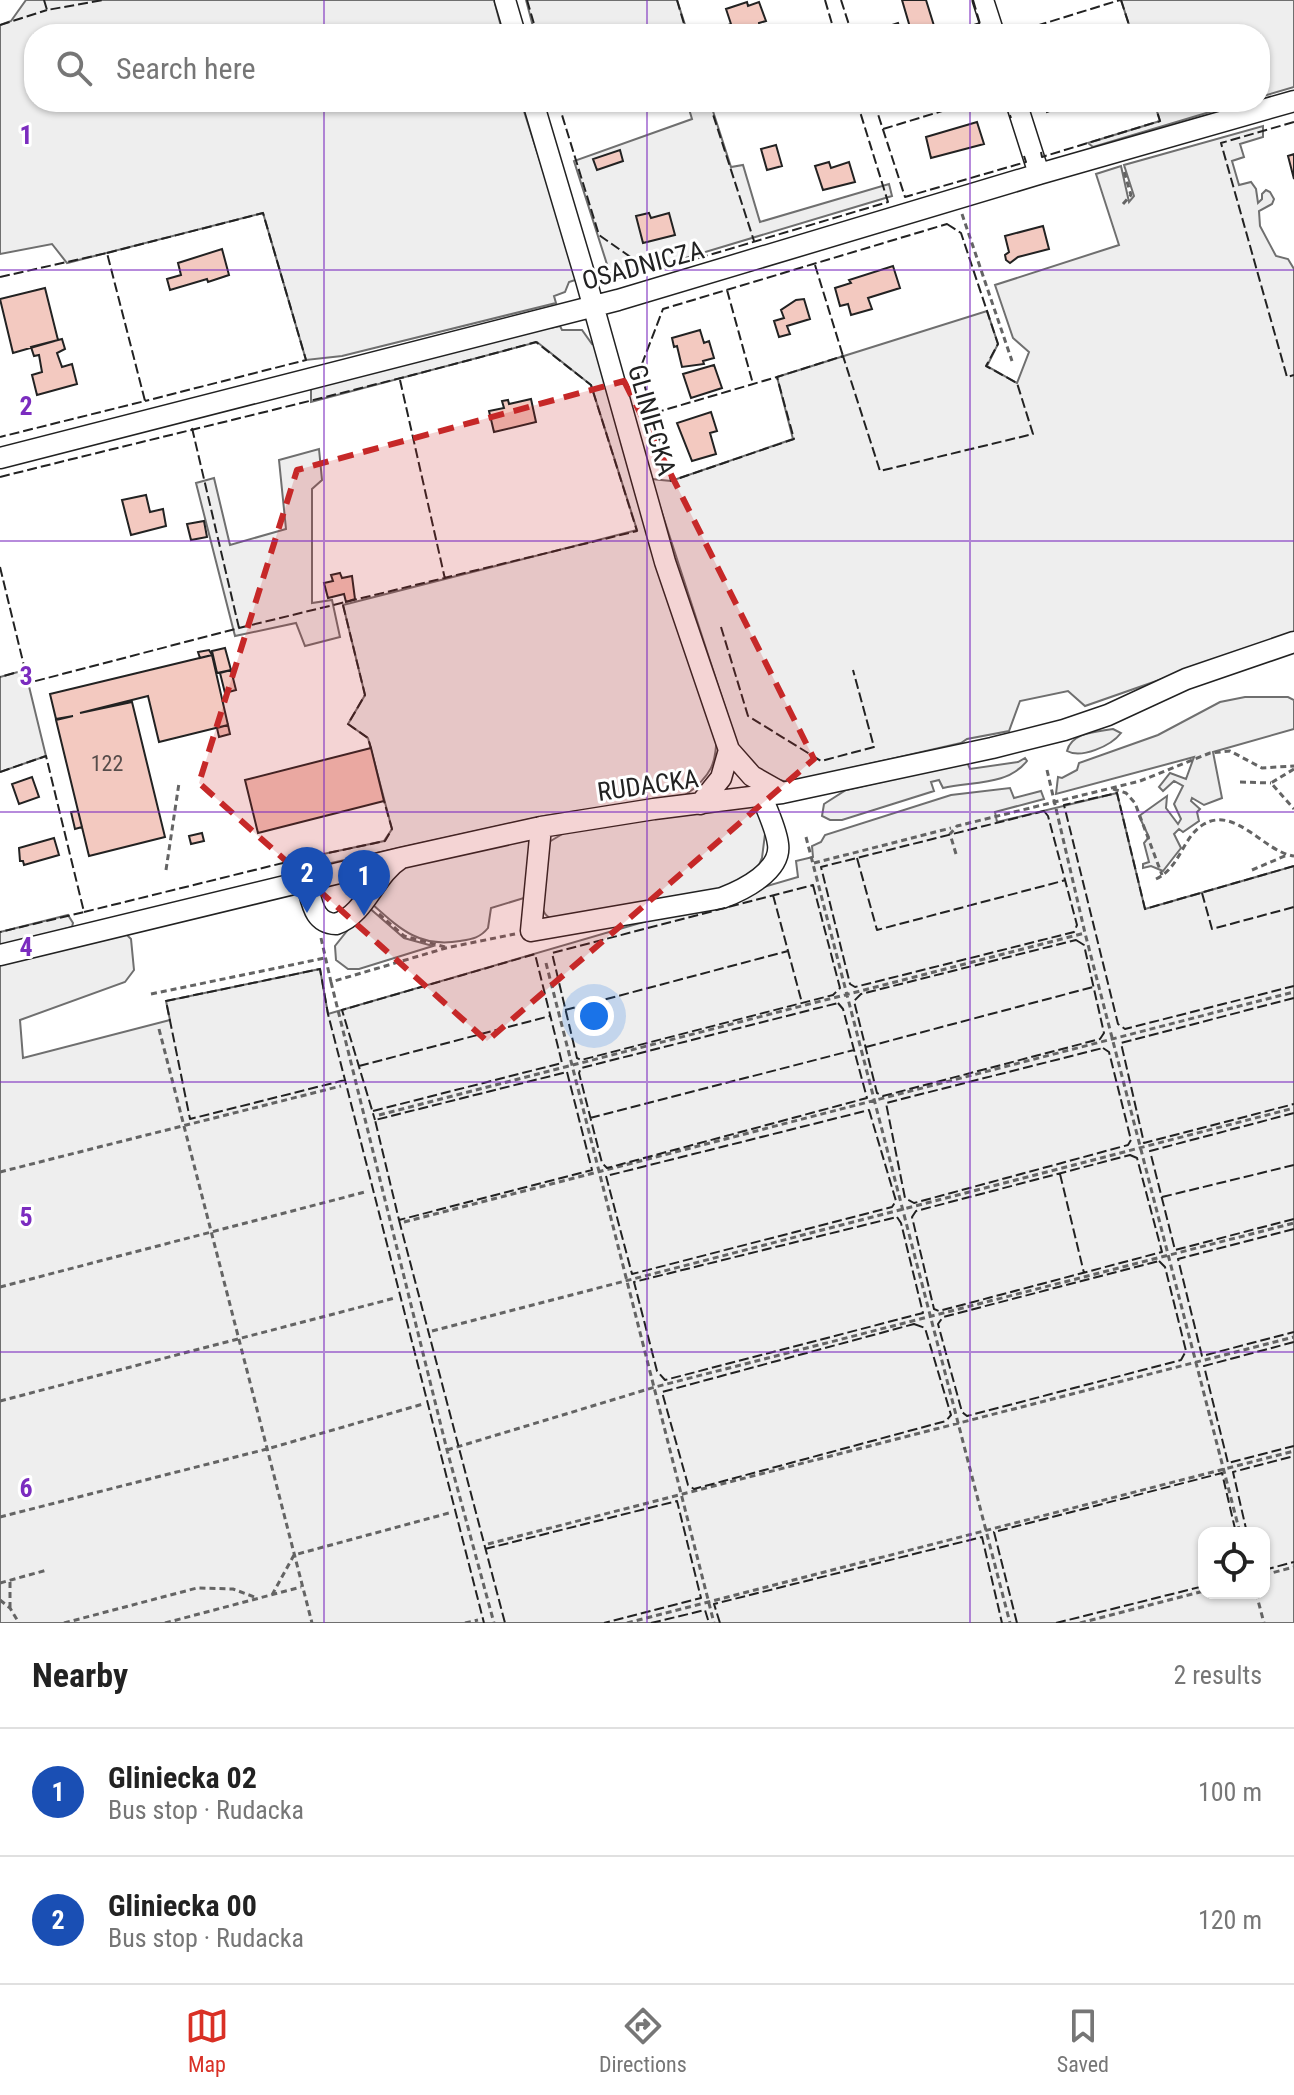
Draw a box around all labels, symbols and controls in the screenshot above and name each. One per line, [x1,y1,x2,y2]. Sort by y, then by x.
search box [24,24,1270,112]
icon: search [52,46,96,90]
text: Search here [116,51,256,86]
text: 1 [19,120,33,150]
street label: OSADNICZA [579,234,707,296]
street label: GLINIECKA [622,361,682,479]
text: 2 [19,391,33,421]
text: 3 [19,661,33,691]
house number: 122 [91,751,123,776]
street label: RUDACKA [596,763,700,807]
pin: 2 [281,847,333,913]
pin: 1 [338,850,390,916]
text: 4 [19,932,33,962]
your location [574,996,614,1036]
text: 5 [19,1202,33,1232]
text: 6 [19,1473,33,1503]
map controls [1198,1527,1270,1599]
button: locate [1198,1527,1270,1599]
text: Nearby [32,1655,128,1695]
text: 2 results [1173,1660,1262,1690]
text: Gliniecka 02 [108,1760,257,1795]
text: 1 [51,1777,65,1807]
text: 100 m [1198,1777,1262,1807]
text: Bus stop · Rudacka [108,1795,304,1825]
text: Gliniecka 00 [108,1888,257,1923]
text: 2 [51,1905,65,1935]
text: 120 m [1198,1905,1262,1935]
text: Bus stop · Rudacka [108,1923,304,1953]
tab: Map [185,2004,229,2077]
tab: Directions [599,2004,687,2077]
tab: Saved [1057,2004,1109,2077]

